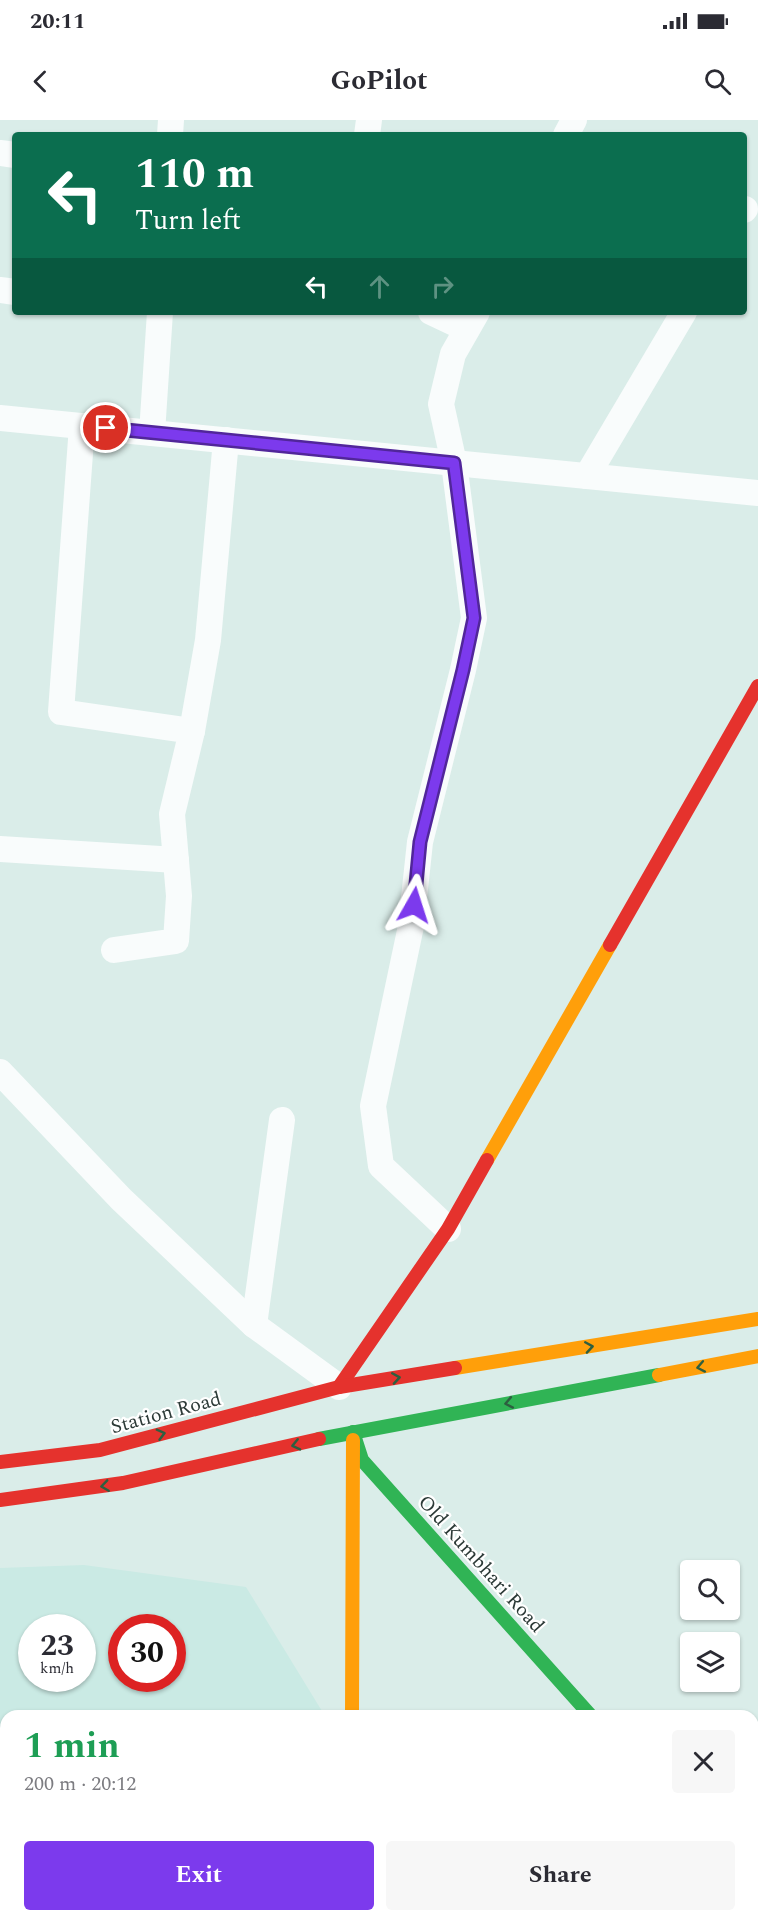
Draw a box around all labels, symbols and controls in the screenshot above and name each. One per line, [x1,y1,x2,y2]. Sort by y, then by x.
text: 20:11 [30,5,85,38]
text: GoPilot [331,60,427,102]
icon: back [24,65,57,98]
icon: search [701,65,734,98]
text: 110 m [135,143,254,206]
icon: left [36,156,114,234]
text: Turn left [135,200,241,242]
icon: left [300,270,333,303]
icon: ahead [363,270,396,303]
icon: right [426,270,459,303]
pin [80,402,131,453]
icon: arrive [89,411,122,444]
position arrow [382,873,446,937]
one-way arrow [584,1341,594,1353]
one-way arrow [696,1360,706,1373]
one-way arrow [392,1372,401,1384]
street label: Station Road [107,1384,225,1442]
one-way arrow [504,1396,514,1409]
one-way arrow [155,1429,166,1441]
one-way arrow [291,1437,301,1450]
one-way arrow [101,1479,110,1491]
street label: Old Kumbhari Road [411,1488,551,1640]
map controls [680,1560,740,1692]
button: search [680,1560,740,1620]
speed limit sign: 30 [108,1614,186,1692]
text: 23 [40,1623,74,1669]
button: layers [680,1632,740,1692]
text: km/h [40,1657,74,1680]
text: 1 min [24,1719,120,1774]
button: close [672,1730,735,1793]
text: 200 m · 20:12 [24,1769,136,1799]
button: Exit [24,1841,374,1910]
button: Share [386,1841,735,1910]

